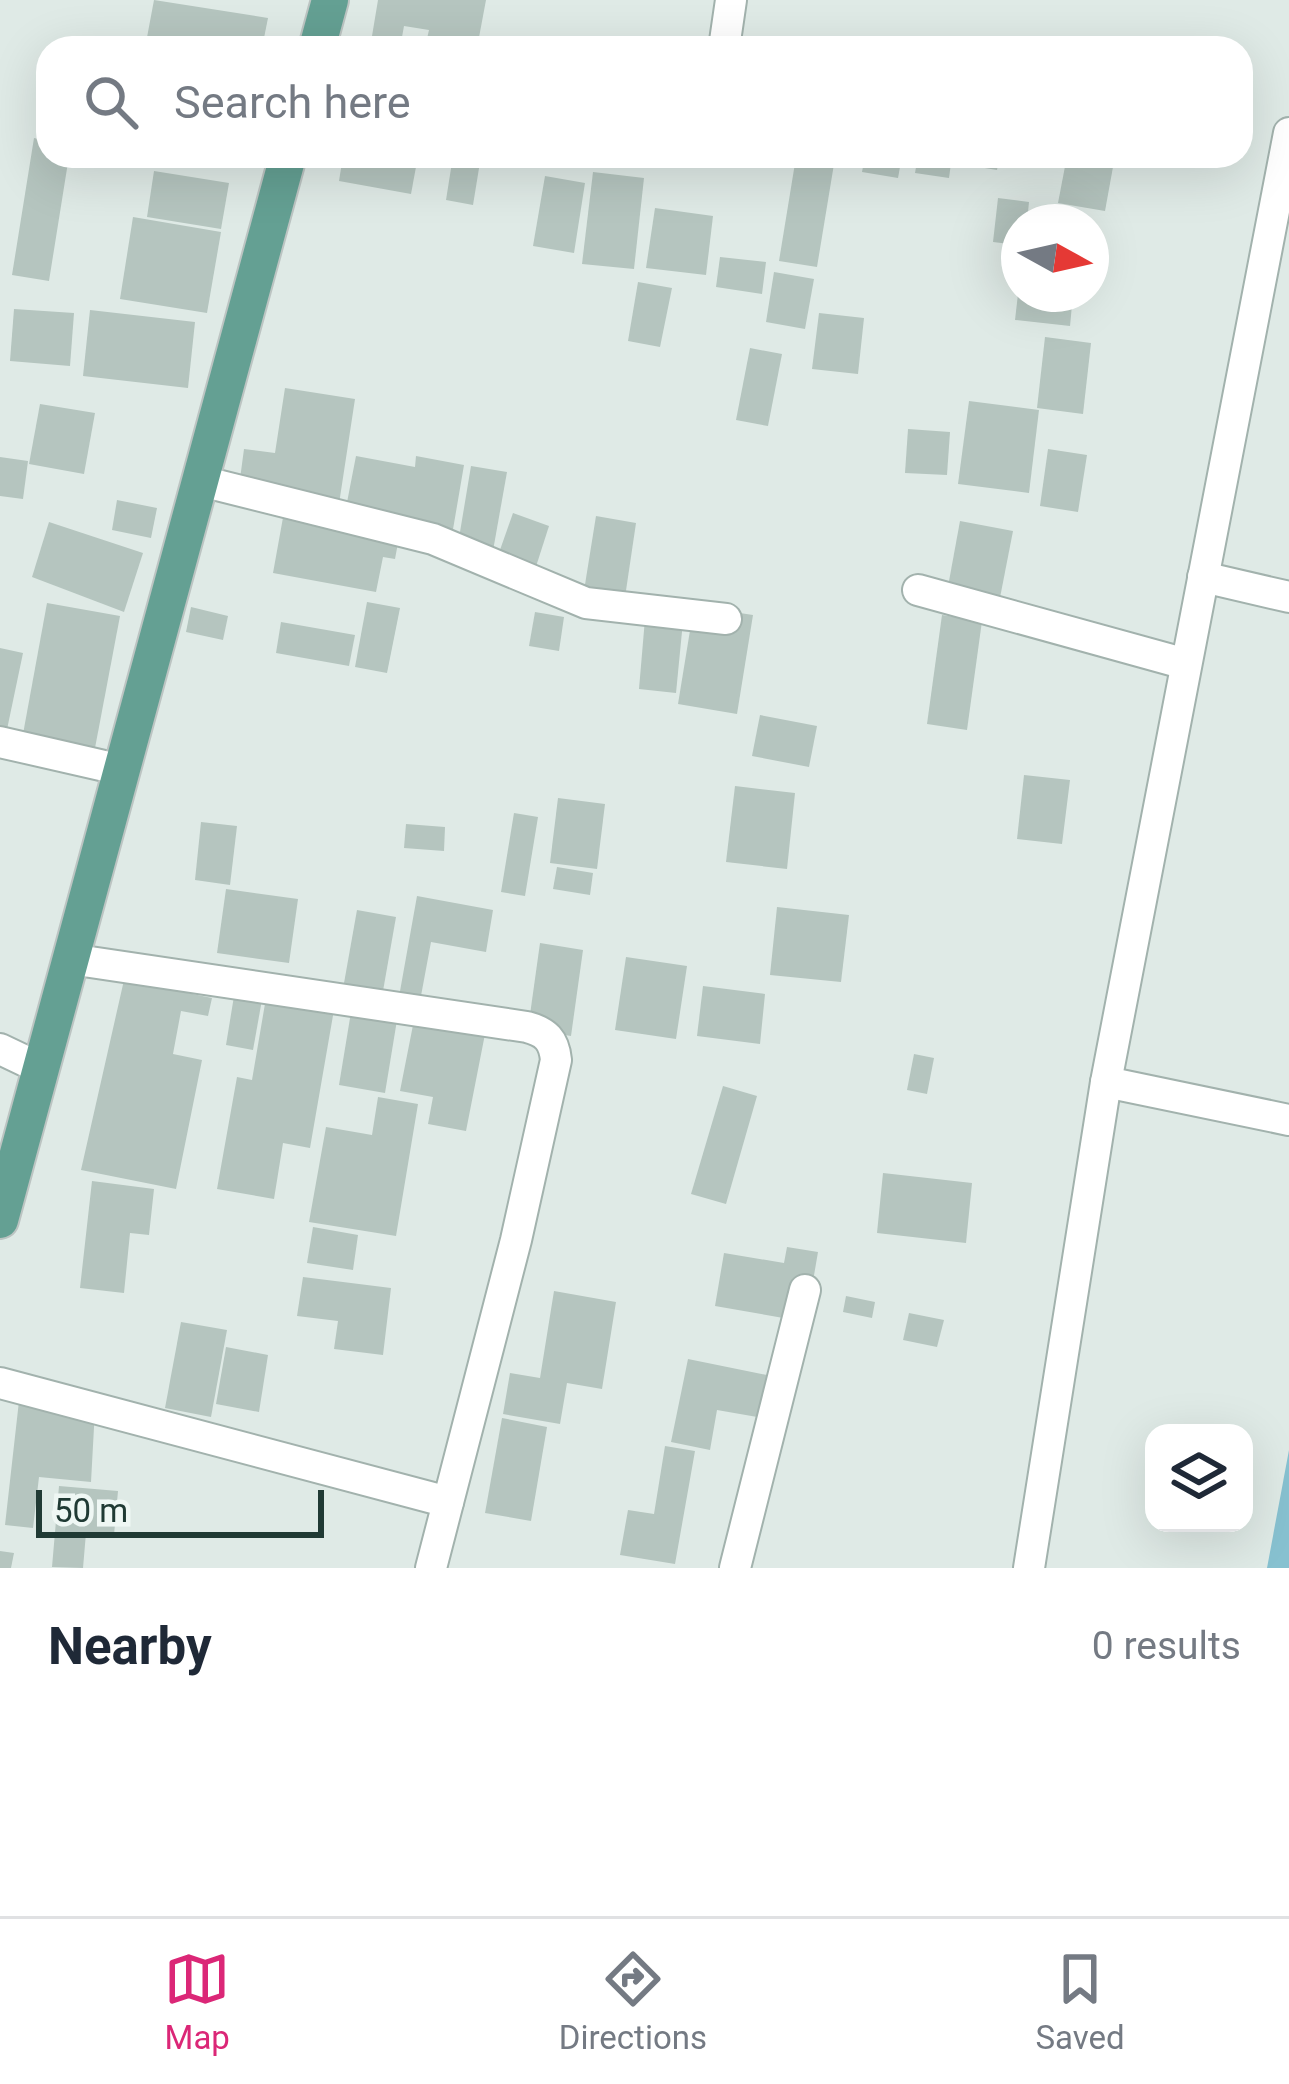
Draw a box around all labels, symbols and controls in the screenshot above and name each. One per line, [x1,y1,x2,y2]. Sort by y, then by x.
search box [36,36,1253,168]
icon: search [78,69,144,135]
text: Search here [174,76,411,129]
north arrow [1001,204,1109,312]
map controls [1145,1424,1253,1532]
button: layers [1145,1424,1253,1532]
scale bar [36,1484,324,1537]
text: 50 m [54,1491,128,1530]
text: Nearby [48,1617,212,1676]
text: 0 results [1092,1623,1241,1669]
tab: Map [164,1946,230,2057]
tab: Directions [559,1946,707,2057]
tab: Saved [1036,1946,1125,2057]

